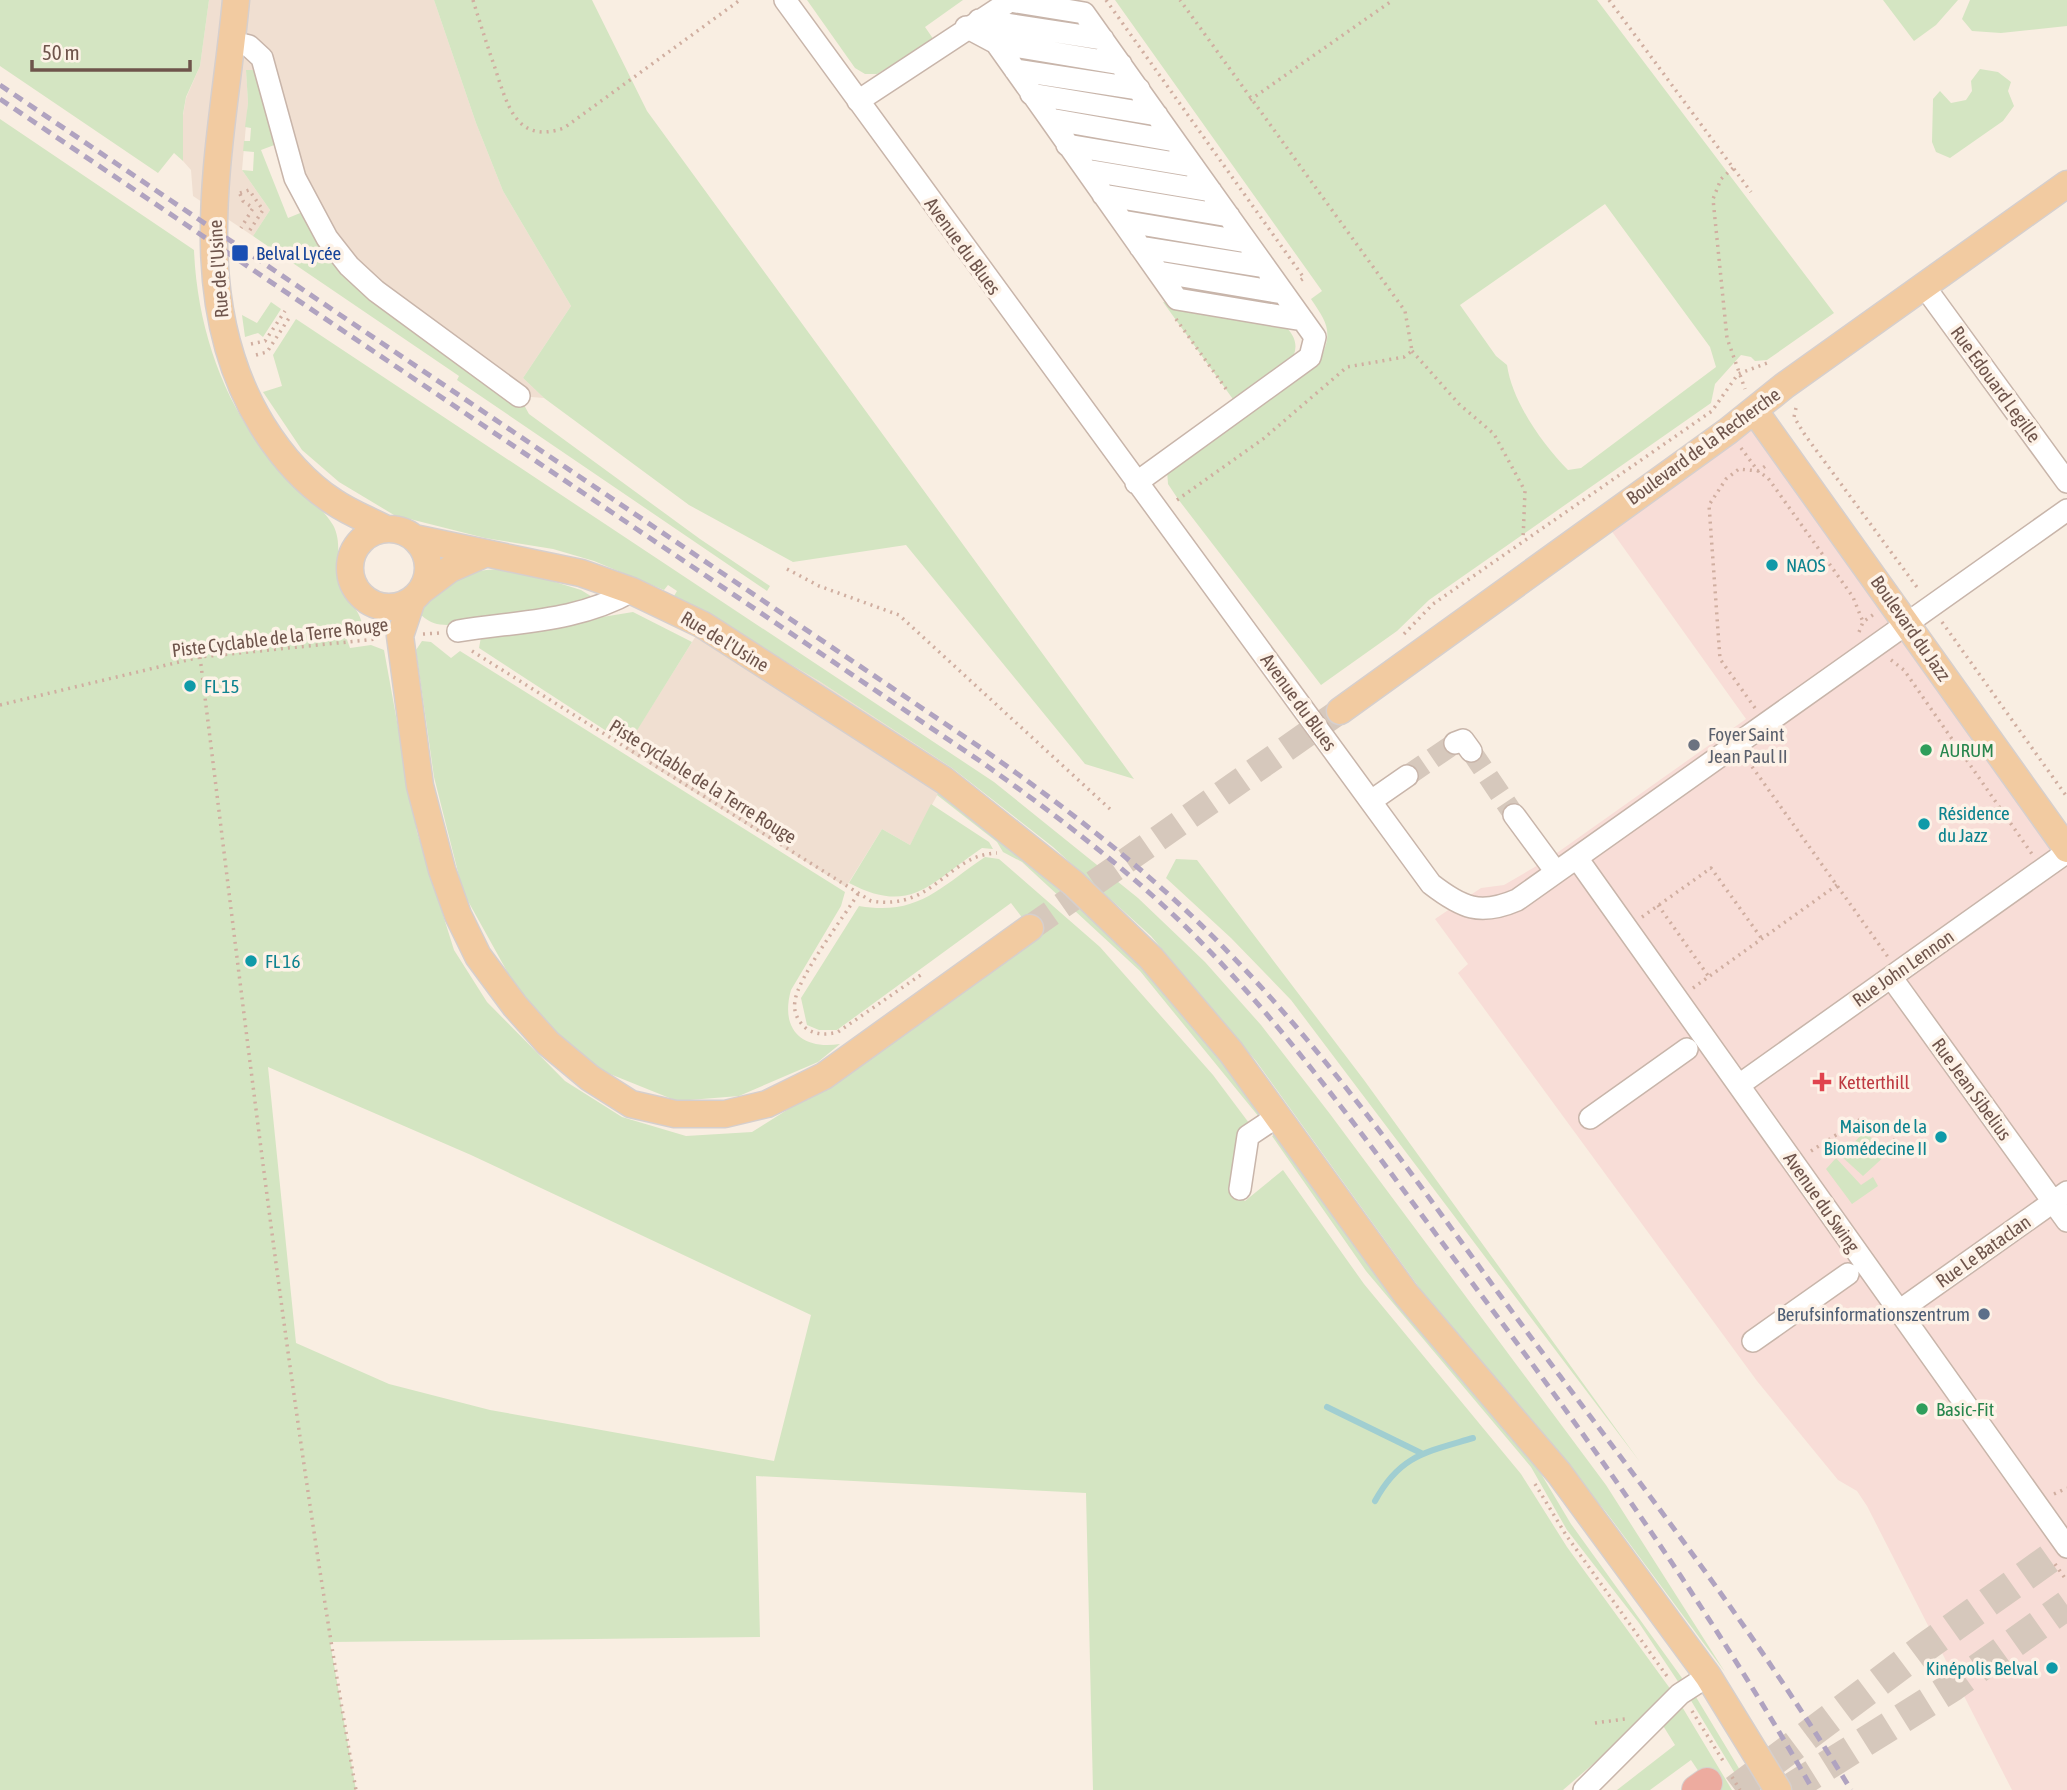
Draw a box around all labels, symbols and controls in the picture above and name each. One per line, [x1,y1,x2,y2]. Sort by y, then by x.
scale bar [32,28,189,72]
text: 50 m [42,40,80,64]
street label: Avenue du Blues [920,193,1006,299]
street label: Rue de l'Usine [204,219,232,319]
place label: Belval Lycée [256,242,341,264]
marker: Belval Lycée [230,243,250,263]
street label: Rue Edouard Legille [1946,322,2046,446]
street label: Boulevard de la Recherche [1622,383,1784,509]
place label: NAOS [1786,554,1826,576]
marker: NAOS [1764,557,1780,573]
street label: Boulevard du Jazz [1867,571,1956,685]
street label: Rue de l'Usine [677,606,773,676]
street label: Piste Cyclable de la Terre Rouge [171,613,389,661]
street label: Avenue du Blues [1256,649,1342,755]
place label: FL 15 [204,675,239,697]
marker: FL 15 [182,678,198,694]
street label: Piste cyclable de la Terre Rouge [606,714,800,848]
place label: Foyer Saint Jean Paul II [1708,723,1788,767]
marker: Foyer Saint Jean Paul II [1686,737,1702,753]
place label: AURUM [1940,739,1994,761]
marker: AURUM [1918,742,1934,758]
place label: Résidence du Jazz [1938,802,2010,846]
marker: Résidence du Jazz [1916,816,1932,832]
street label: Rue John Lennon [1848,925,1958,1011]
place label: FL 16 [265,950,301,972]
marker: FL 16 [243,953,259,969]
street label: Rue Jean Sibelius [1928,1034,2016,1144]
place label: Ketterthill [1838,1071,1909,1093]
marker: Ketterthill [1812,1072,1832,1092]
place label: Maison de la Biomédecine II [1823,1115,1927,1159]
marker: Maison de la Biomédecine II [1933,1129,1949,1145]
street label: Avenue du Swing [1779,1148,1865,1257]
street label: Rue Le Bataclan [1931,1210,2035,1292]
place label: Berufsinformationszentrum [1777,1303,1970,1325]
marker: Berufsinformationszentrum [1976,1306,1992,1322]
place label: Basic-Fit [1936,1398,1994,1420]
marker: Basic-Fit [1914,1401,1930,1417]
place label: Kinépolis Belval [1926,1657,2038,1679]
marker: Kinépolis Belval [2044,1660,2060,1676]

